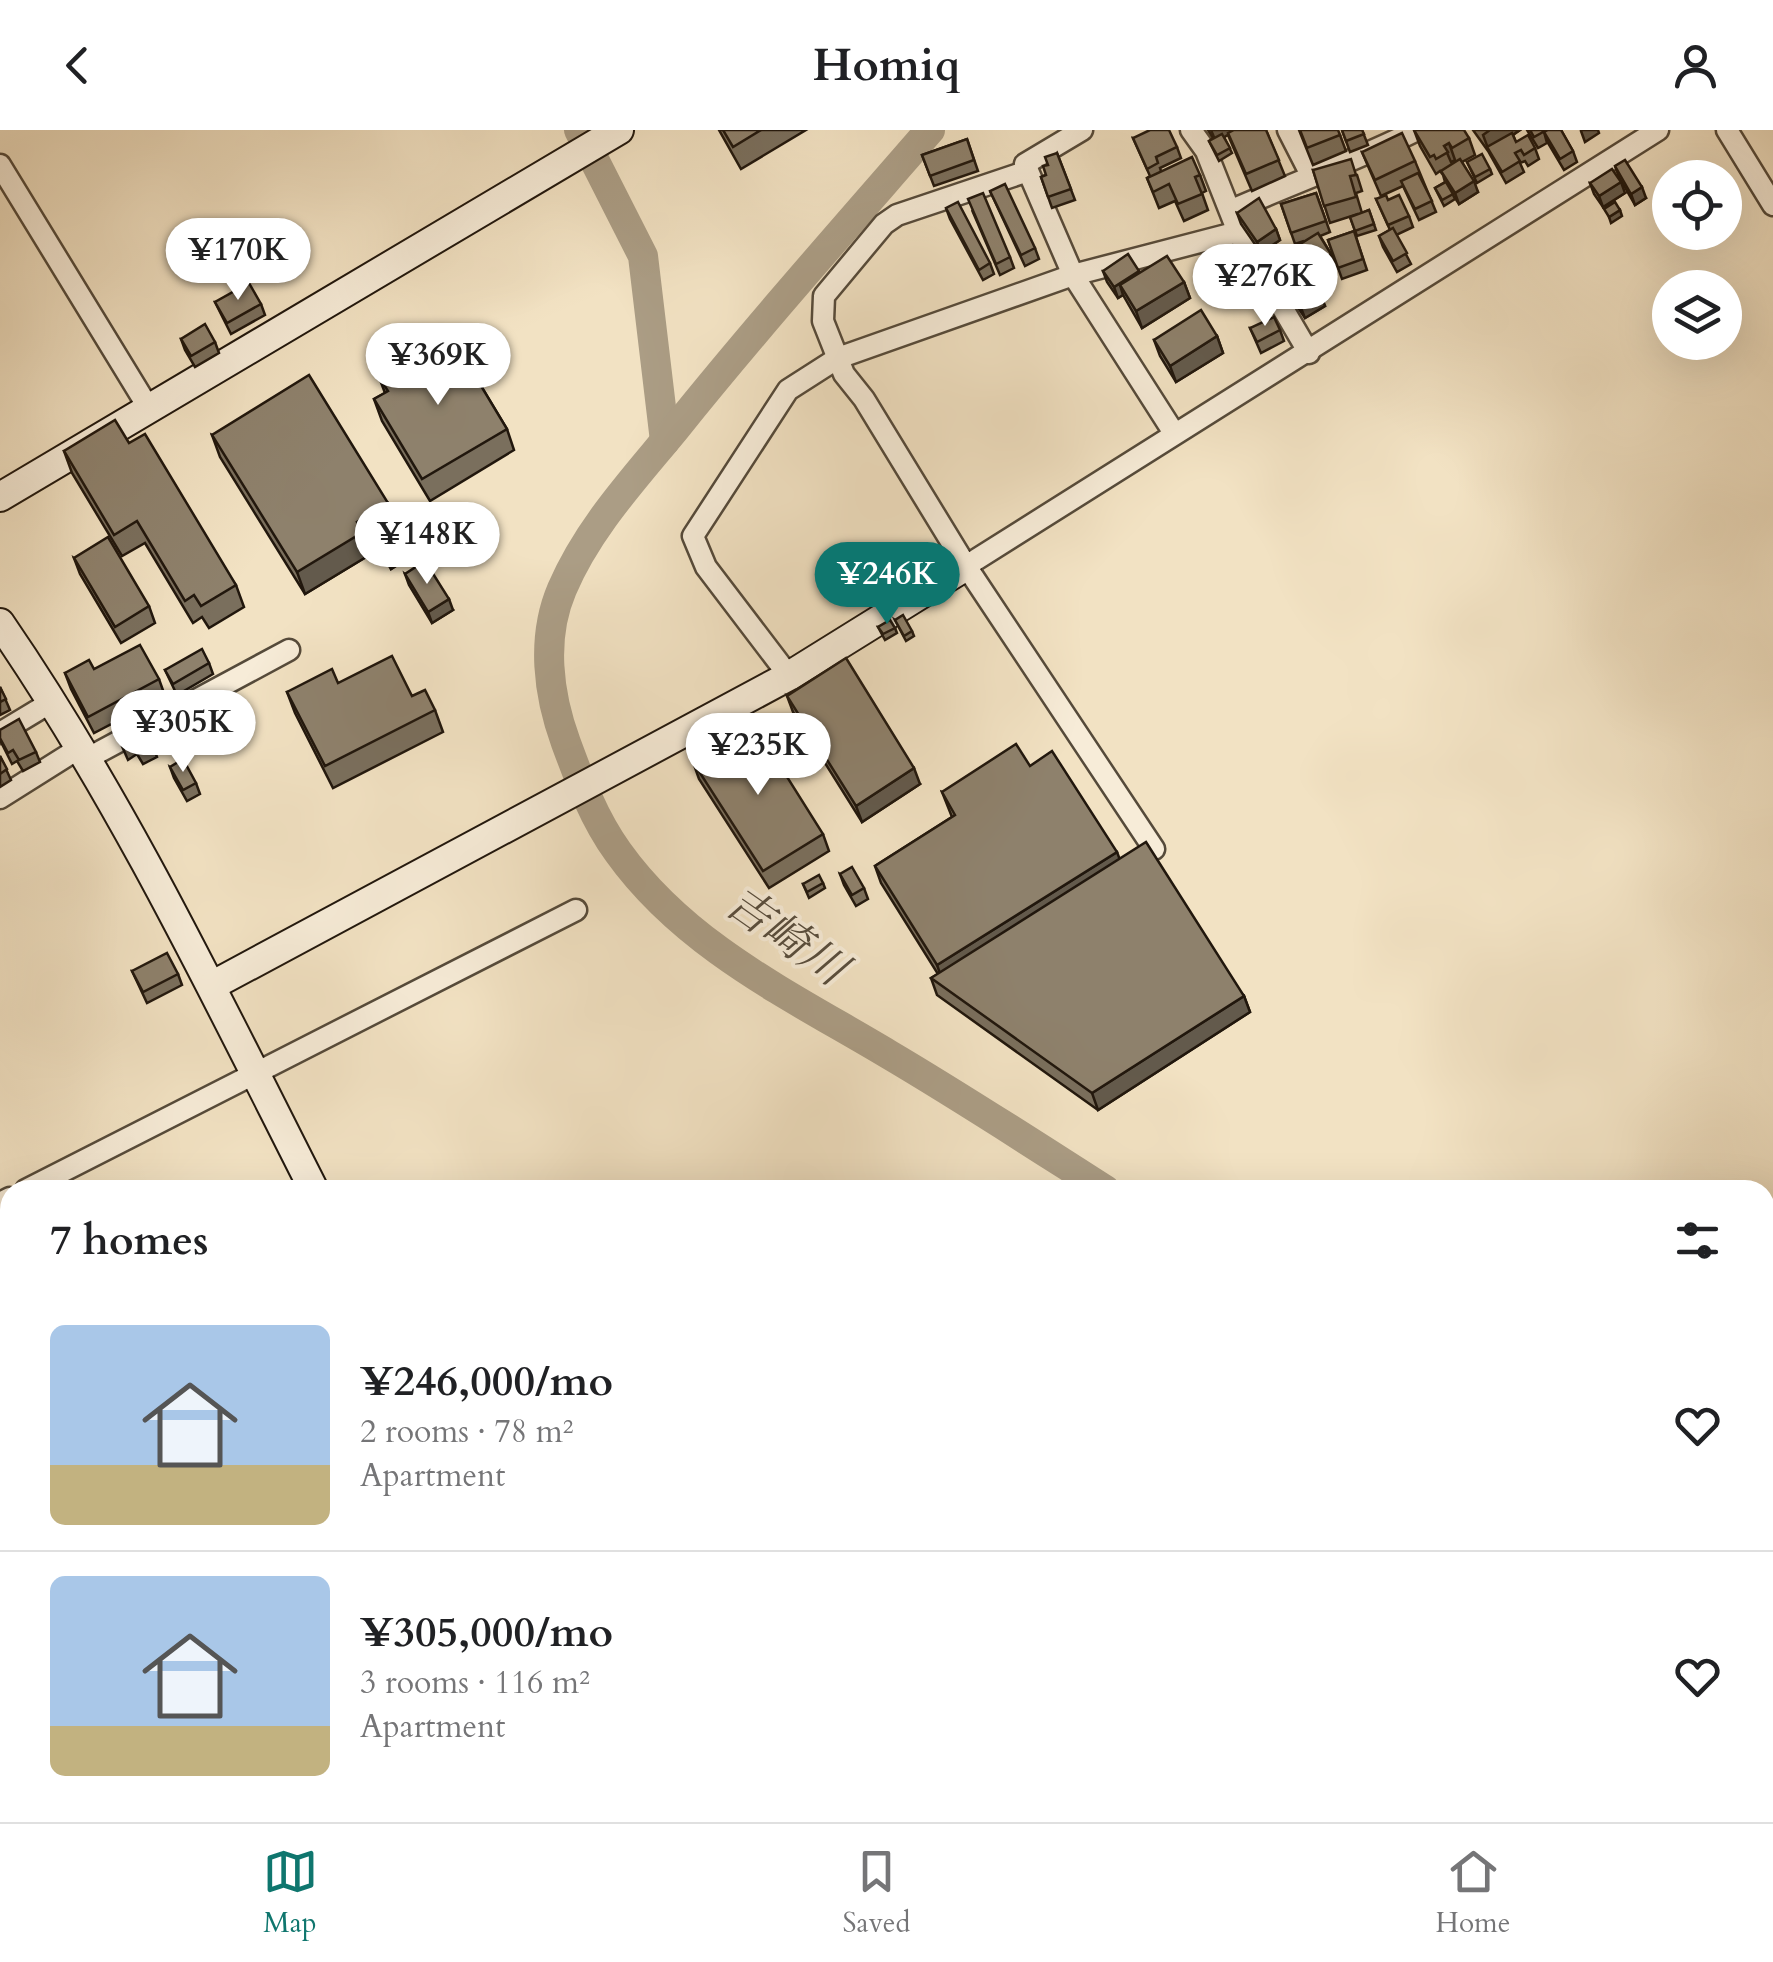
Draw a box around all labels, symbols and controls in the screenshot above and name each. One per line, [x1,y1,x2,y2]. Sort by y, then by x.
text: Homiq [813,35,960,96]
icon: back [50,38,105,93]
icon: person [1668,38,1723,93]
map controls [1652,160,1742,360]
button: locate [1652,160,1742,250]
pin: ¥170K [168,218,308,303]
text: ¥170K [188,228,288,272]
pin: ¥276K [1195,244,1335,329]
text: ¥276K [1215,254,1315,298]
button: layers [1652,270,1742,360]
pin: ¥369K [368,323,508,408]
text: ¥369K [388,333,488,377]
pin: ¥148K [357,502,497,587]
text: ¥148K [377,512,477,556]
pin: ¥246K [817,542,957,627]
text: ¥246K [837,552,937,596]
pin: ¥305K [113,690,253,775]
text: ¥305K [133,700,233,744]
pin: ¥235K [688,713,828,798]
text: ¥235K [708,723,808,767]
water label: 吉崎川 [713,872,863,1003]
text: 7 homes [50,1212,208,1269]
icon: filters [1670,1213,1725,1268]
text: ¥246,000/mo [360,1353,613,1410]
icon: home [130,1365,250,1485]
icon: heart [1670,1398,1725,1453]
text: 2 rooms · 78 m² [360,1410,573,1454]
text: Apartment [360,1454,505,1498]
text: ¥305,000/mo [360,1604,613,1661]
icon: home [130,1616,250,1736]
icon: heart [1670,1649,1725,1704]
text: 3 rooms · 116 m² [360,1661,590,1705]
text: Apartment [360,1705,505,1749]
tab: Map [263,1844,318,1942]
tab: Saved [843,1844,910,1942]
tab: Home [1436,1844,1510,1942]

